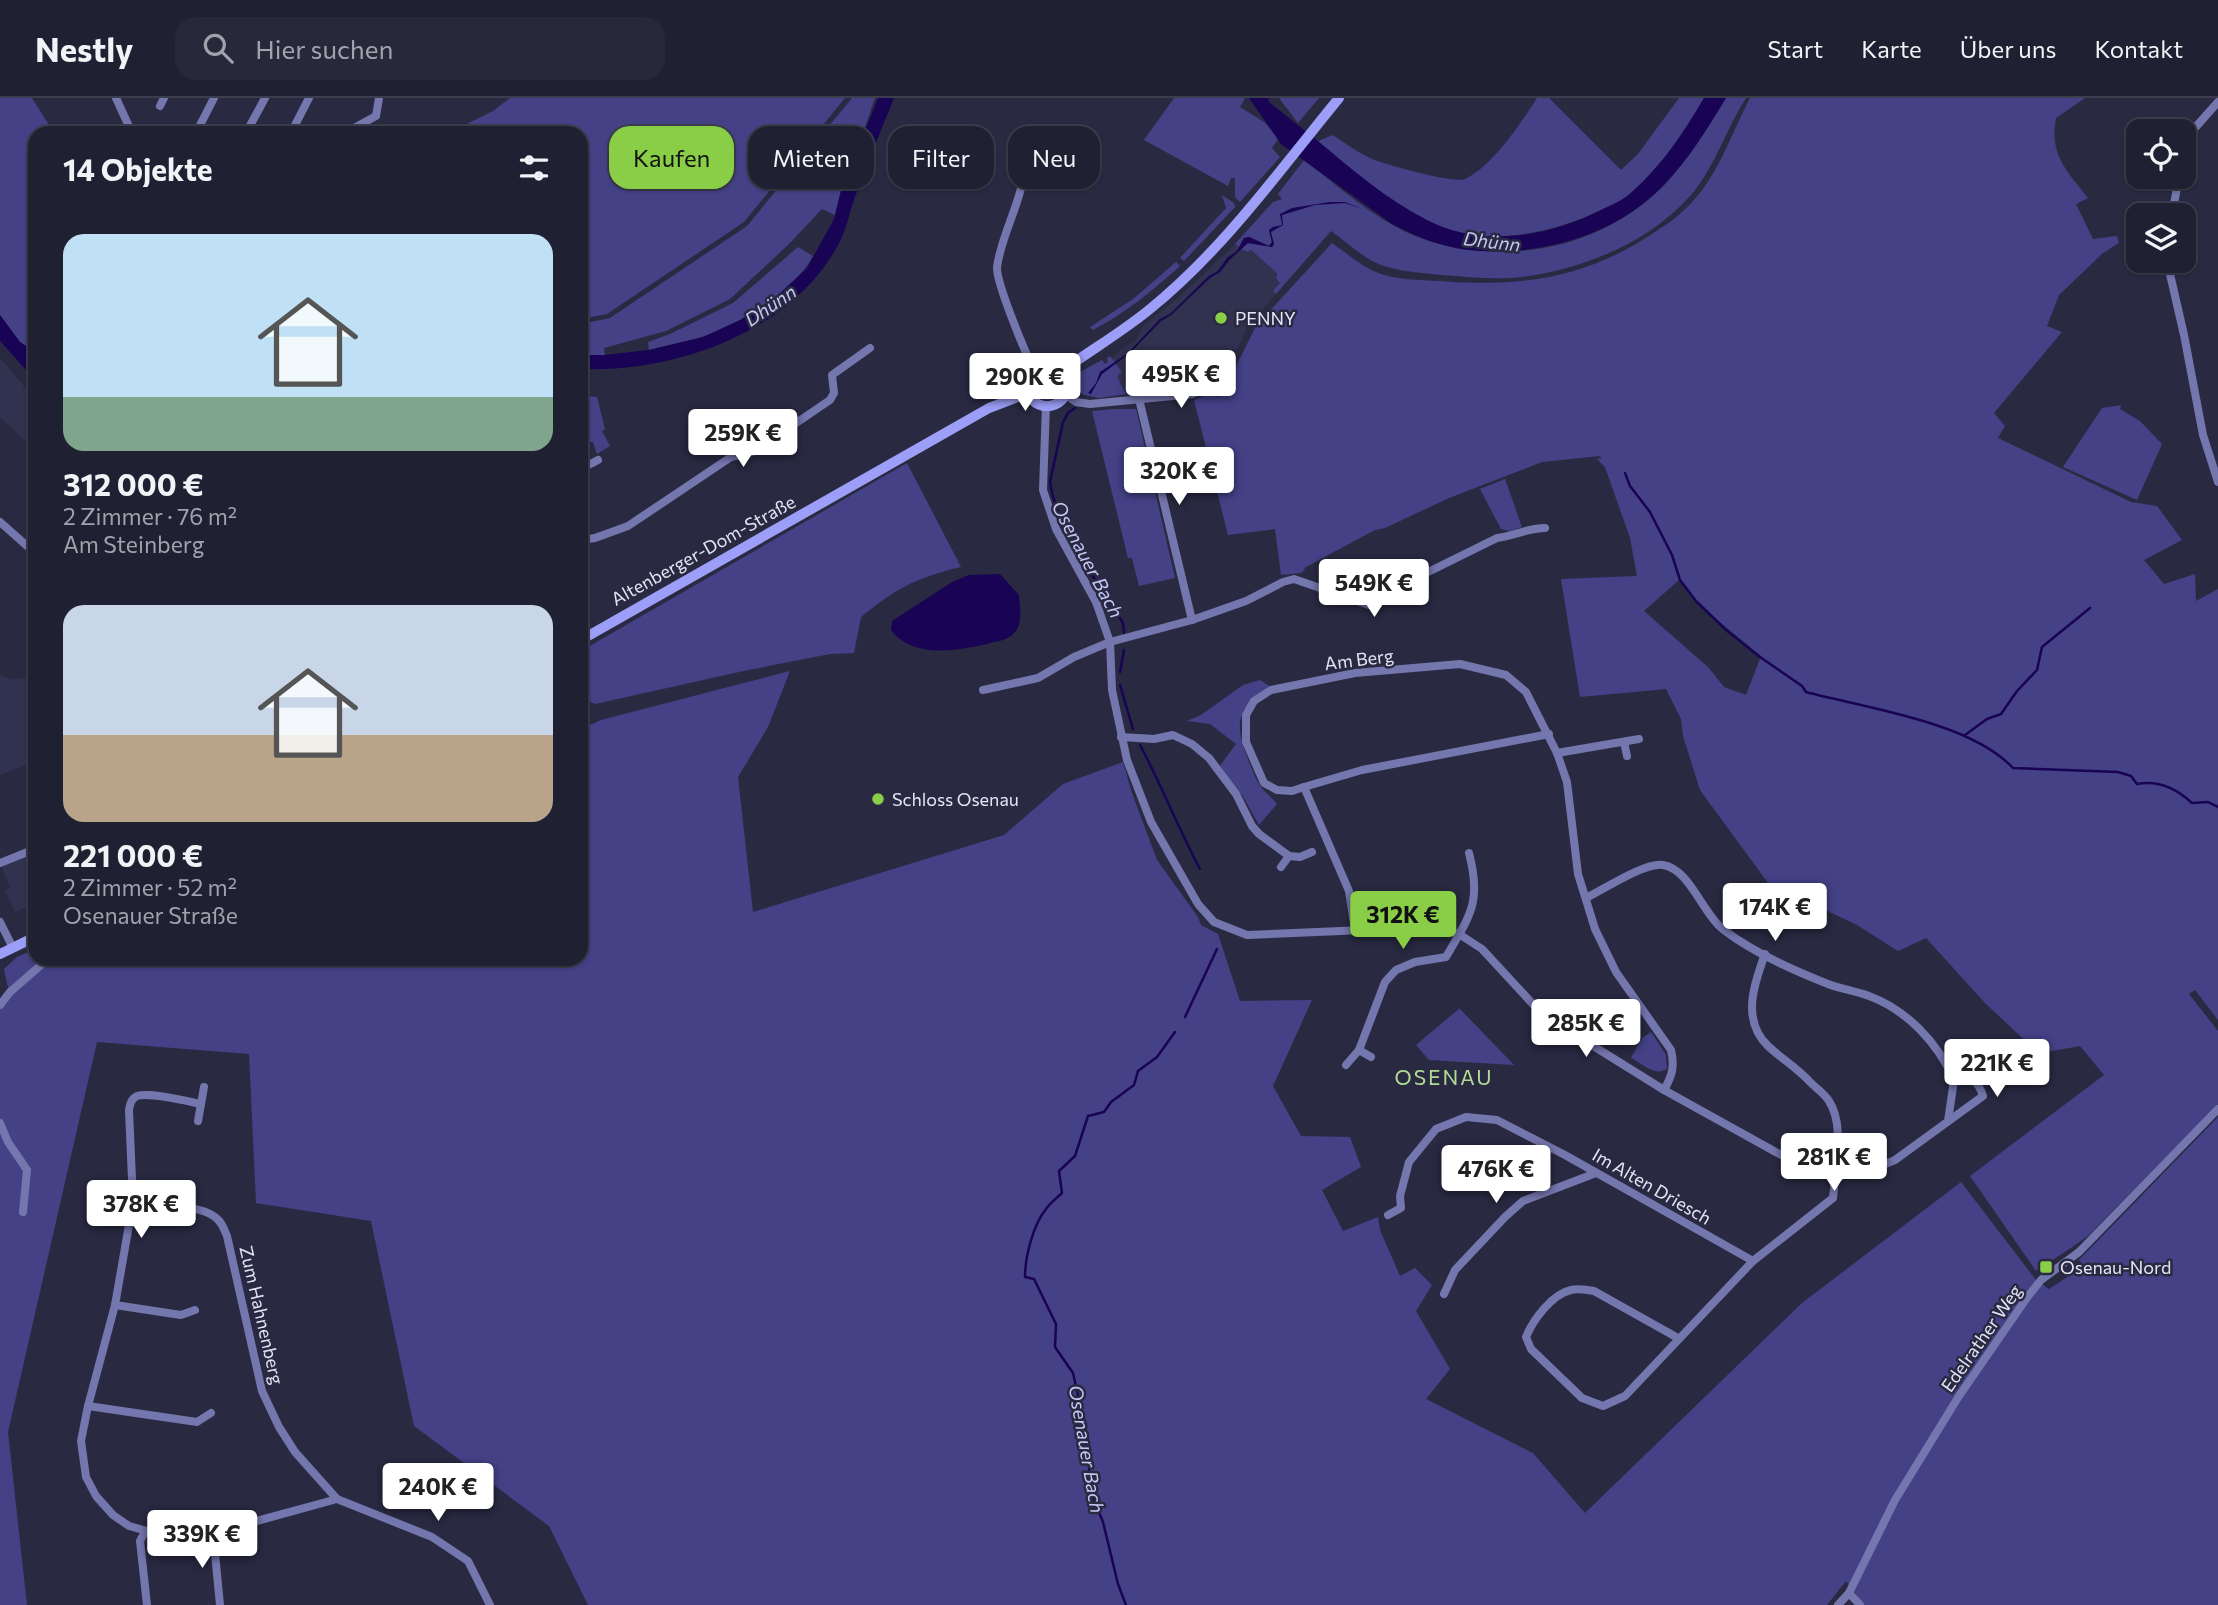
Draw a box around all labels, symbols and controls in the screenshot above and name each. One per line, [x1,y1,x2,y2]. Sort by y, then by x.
search box [175,17,665,80]
text: Nestly [35,28,133,69]
icon: search [199,29,237,67]
text: Hier suchen [255,33,393,64]
text: Start [1768,34,1823,63]
text: Karte [1861,34,1922,63]
text: Über uns [1960,34,2056,63]
text: Kontakt [2094,34,2183,63]
map controls [2126,119,2196,273]
button: locate [2126,119,2196,189]
chip: Kaufen [609,126,734,189]
chip: Mieten [748,126,874,189]
chip: Filter [888,126,994,189]
chip: Neu [1008,126,1100,189]
icon: filters [515,149,553,187]
text: 14 Objekte [63,150,213,187]
button: layers [2126,203,2196,273]
water label: Dhünn [1462,226,1522,256]
icon: home [245,279,371,405]
water label: Dhünn [740,279,800,331]
place label: PENNY [1235,307,1296,329]
marker: PENNY [1213,310,1229,326]
pin: 495K € [1124,350,1238,410]
pin: 290K € [968,354,1082,413]
text: 495K € [1142,359,1220,387]
text: 290K € [985,362,1065,390]
pin: 259K € [686,410,800,469]
text: 259K € [704,418,782,446]
pin: 320K € [1122,448,1236,507]
text: 320K € [1140,456,1218,484]
text: 312 000 € [63,465,204,502]
street label: Altenberger-Dom-Straße [607,490,799,610]
water label: Osenauer Bach [1047,496,1129,622]
text: 2 Zimmer · 76 m² [63,502,237,530]
text: Am Steinberg [63,530,204,558]
pin: 549K € [1317,560,1431,619]
text: 549K € [1335,568,1413,596]
street label: Am Berg [1323,644,1395,674]
icon: home [245,650,371,776]
place label: Schloss Osenau [892,788,1019,810]
marker: Schloss Osenau [870,791,886,807]
text: 221 000 € [63,836,203,873]
text: 2 Zimmer · 52 m² [63,873,237,901]
pin: 174K € [1718,884,1832,943]
pin: 312K € [1346,892,1460,951]
text: 174K € [1739,892,1811,920]
text: 312K € [1366,900,1440,928]
text: Osenauer Straße [63,901,238,929]
pin: 285K € [1529,1000,1643,1059]
text: 285K € [1547,1008,1625,1036]
pin: 221K € [1940,1040,2054,1099]
text: 221K € [1960,1048,2034,1076]
district label: OSENAU [1395,1064,1493,1089]
pin: 281K € [1777,1134,1891,1193]
text: 281K € [1797,1142,1871,1170]
street label: Im Alten Driesch [1589,1143,1715,1229]
pin: 476K € [1439,1146,1553,1205]
text: 476K € [1458,1154,1535,1182]
pin: 378K € [84,1180,198,1240]
text: 378K € [103,1189,179,1217]
street label: Zum Hahnenberg [235,1243,289,1387]
place label: Osenau-Nord [2060,1256,2171,1278]
marker: Osenau-Nord [2038,1259,2054,1275]
street label: Edelrather Weg [1936,1280,2026,1396]
water label: Osenauer Bach [1064,1383,1110,1515]
pin: 240K € [381,1464,495,1523]
text: 240K € [399,1472,477,1500]
pin: 339K € [145,1510,259,1570]
text: 339K € [163,1519,241,1547]

